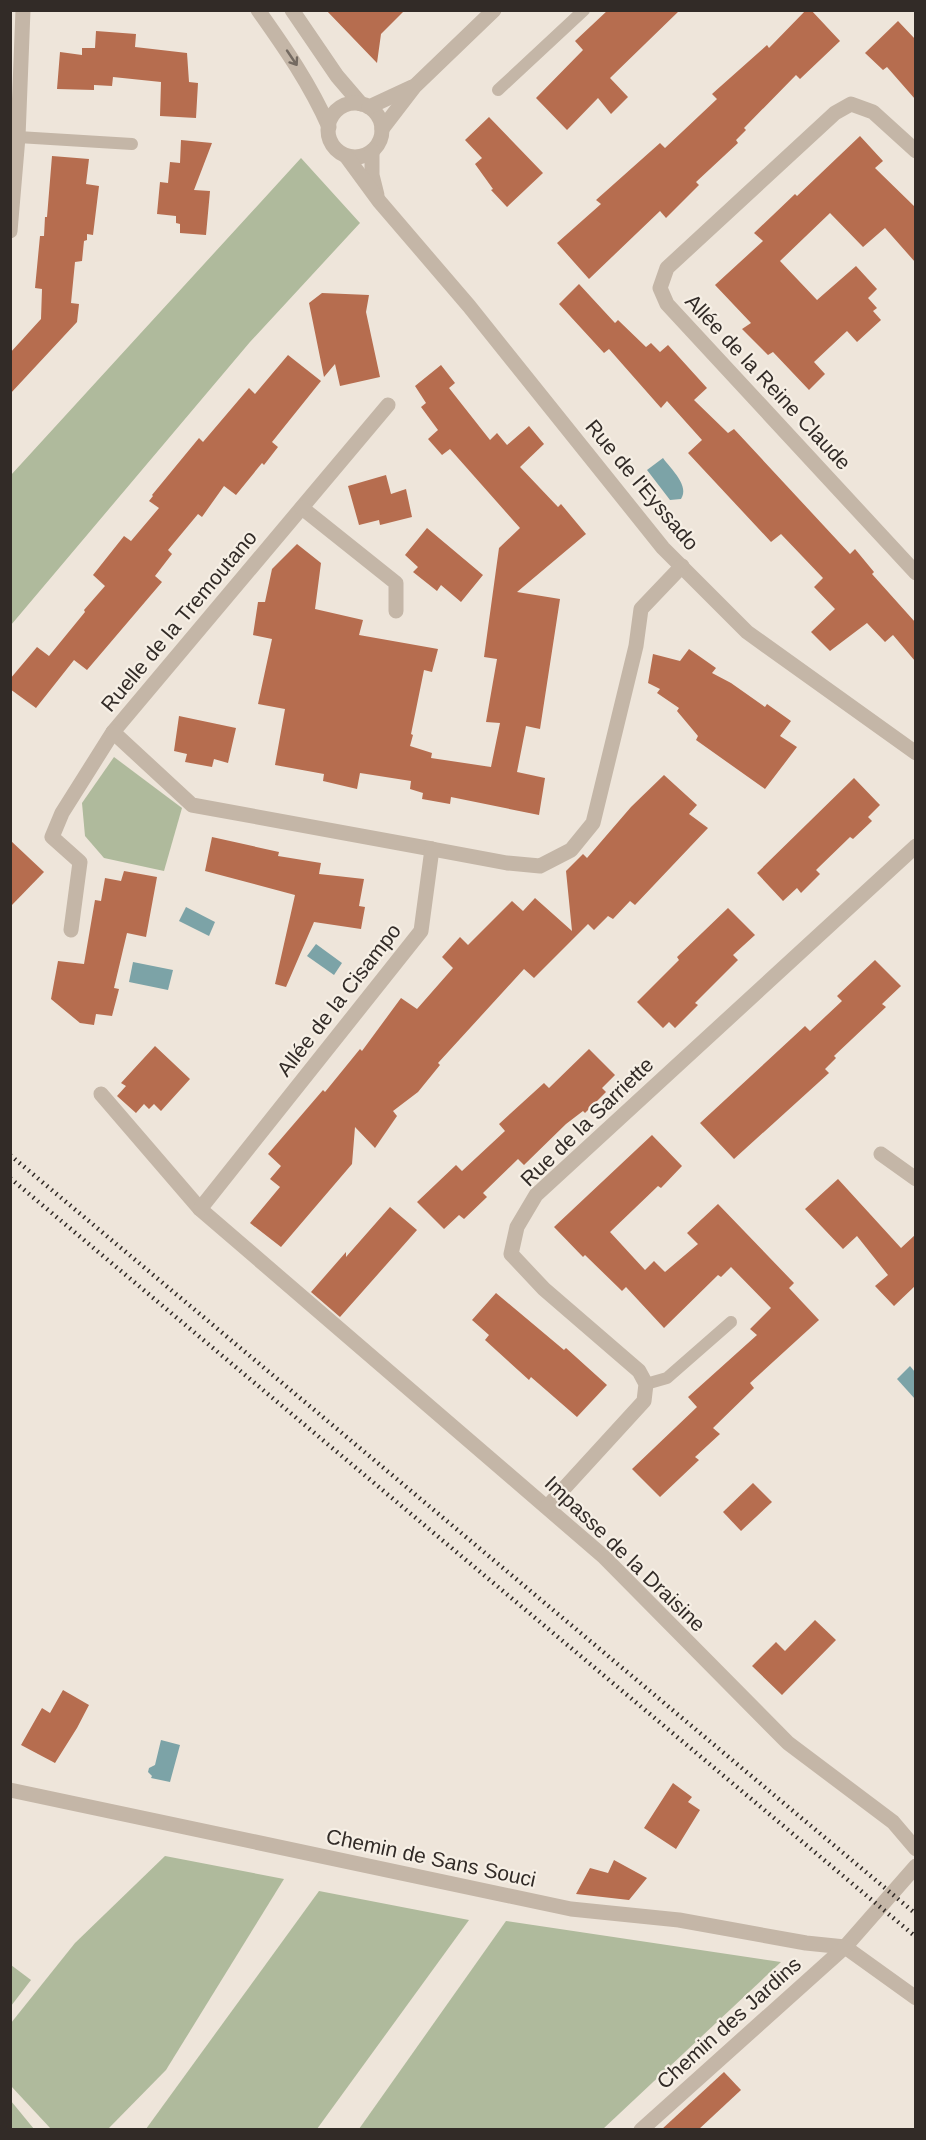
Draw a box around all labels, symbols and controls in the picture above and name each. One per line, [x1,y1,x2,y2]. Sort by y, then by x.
one-way arrow [286,50,298,66]
street label: Allée de la Reine Claude [681,289,856,474]
street label: Rue de l'Eyssado [581,415,704,554]
street label: Ruelle de la Tremoutano [96,526,261,716]
street label: Allée de la Cisampo [272,919,405,1080]
street label: Rue de la Sarriette [516,1053,658,1191]
street label: Impasse de la Draisine [541,1471,710,1636]
street label: Chemin de Sans Souci [324,1824,538,1891]
street label: Chemin des Jardins [652,1952,805,2093]

